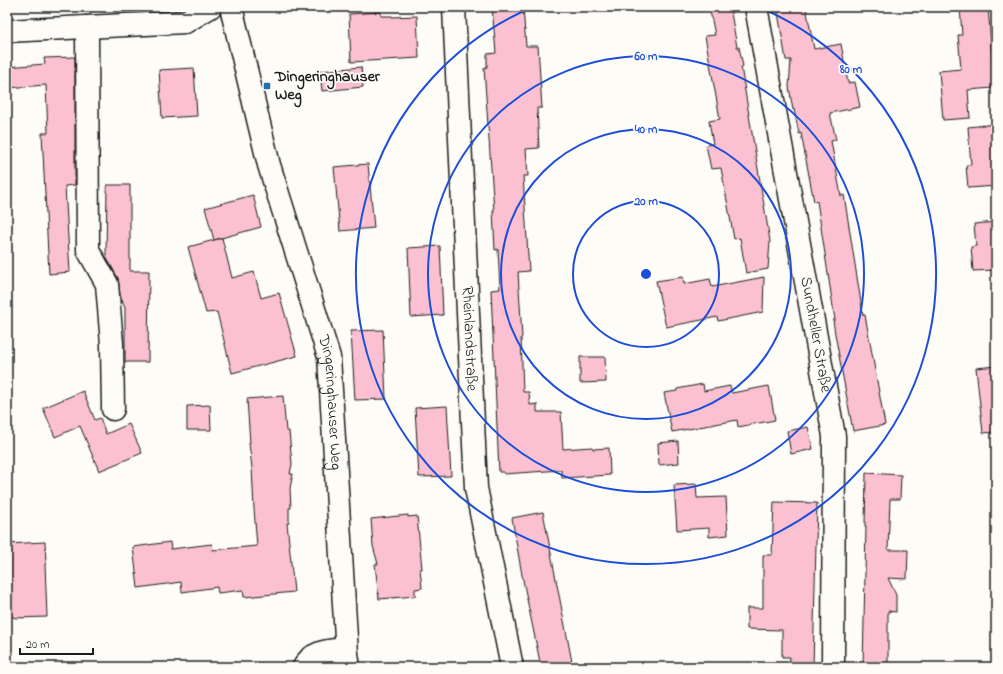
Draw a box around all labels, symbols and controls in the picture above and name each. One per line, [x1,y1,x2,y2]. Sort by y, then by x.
text: 60 m [634,48,658,66]
text: 80 m [839,61,863,79]
place label: Dingeringhauser Weg [274,65,381,108]
marker: Dingeringhauser Weg [262,81,272,91]
text: 40 m [634,121,658,139]
text: 20 m [633,193,658,211]
centre of rings [639,267,653,281]
street label: Sundheller Straße [793,275,838,395]
street label: Rheinlandstraße [455,285,484,393]
street label: Dingeringhauser Weg [311,331,348,471]
scale bar [20,630,93,656]
text: 20 m [26,636,49,654]

